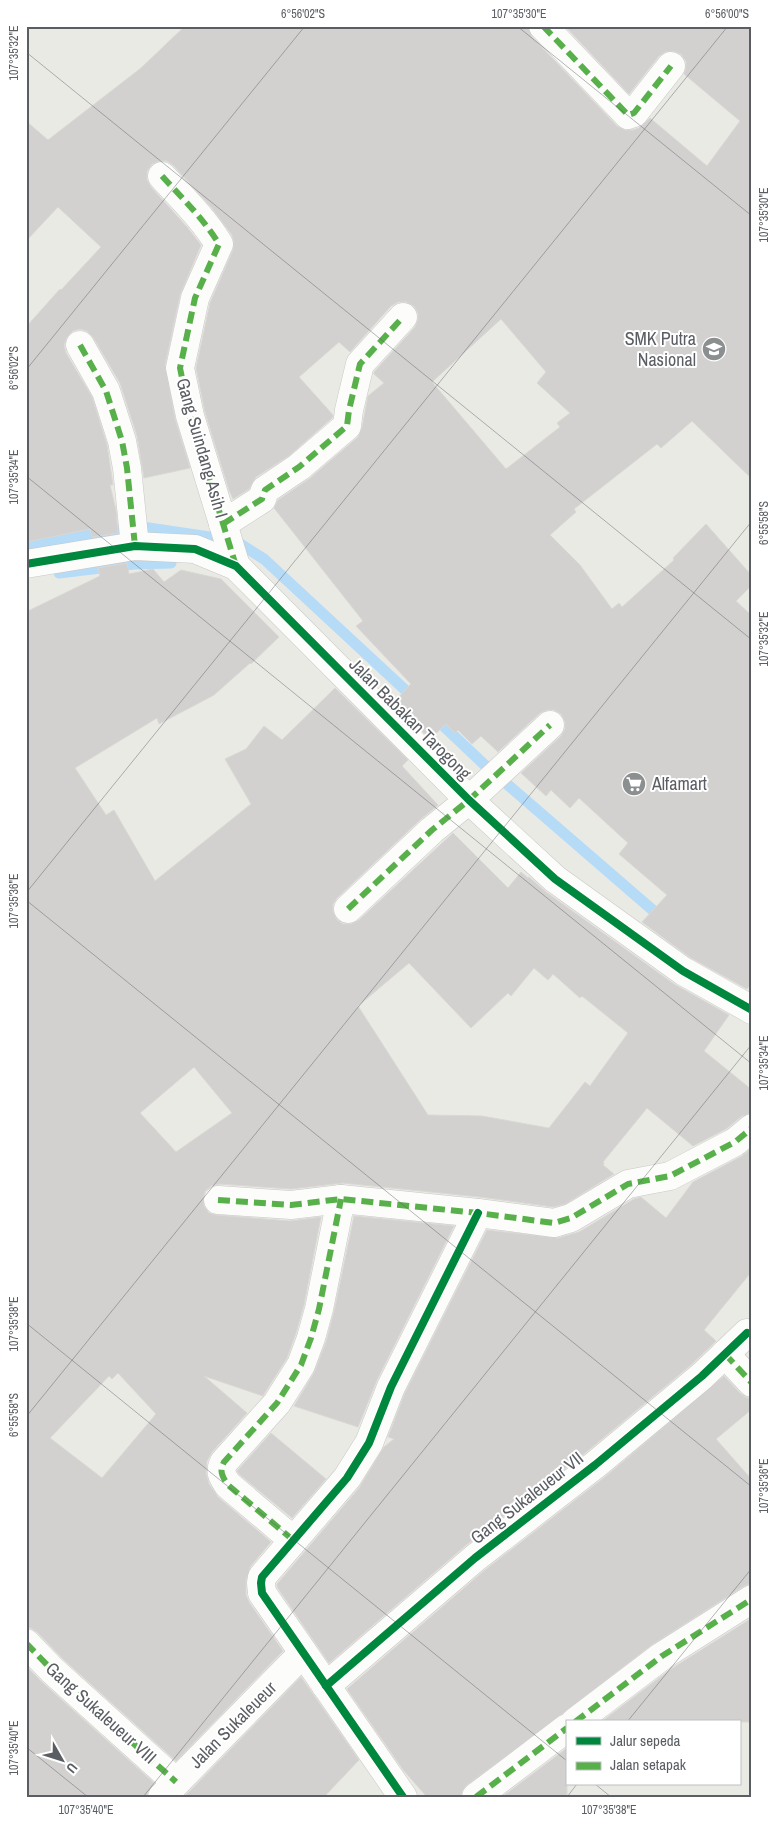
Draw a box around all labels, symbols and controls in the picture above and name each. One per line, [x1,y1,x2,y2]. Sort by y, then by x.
text: 6°56'02"S [281,6,325,22]
text: 107°35'30"E [491,6,547,22]
text: 6°56'00"S [705,6,749,22]
text: 107°35'32"E [6,25,22,81]
text: 107°35'30"E [756,187,772,243]
place label: SMK Putra Nasional [625,326,696,372]
school or university icon: SMK Putra Nasional [701,336,727,362]
text: 6°56'02"S [6,346,22,390]
street label: Gang Suindang Asih I [171,375,234,521]
text: 107°35'34"E [6,449,22,505]
text: 6°55'58"S [756,501,772,545]
text: 107°35'32"E [756,611,772,667]
street label: Jalan Babakan Tarogong [344,652,477,786]
supermarket icon: Alfamart [621,771,647,797]
place label: Alfamart [651,771,707,796]
text: 107°35'36"E [6,873,22,929]
text: 107°35'34"E [756,1035,772,1091]
text: 107°35'38"E [6,1296,22,1352]
text: 6°55'58"S [6,1393,22,1437]
street label: Gang Sukaleueur VII [465,1446,588,1550]
text: 107°35'36"E [756,1458,772,1514]
street label: Gang Sukaleueur VIII [41,1656,162,1769]
street label: Jalan Sukaleueur [183,1675,282,1774]
text: 107°35'40"E [6,1720,22,1776]
legend [566,1720,740,1786]
text: Jalur sepeda [610,1730,681,1751]
north arrow [38,1736,88,1786]
text: Jalan setapak [610,1754,687,1775]
text: U [62,1759,82,1777]
text: 107°35'40"E [58,1802,114,1818]
text: 107°35'38"E [581,1802,637,1818]

